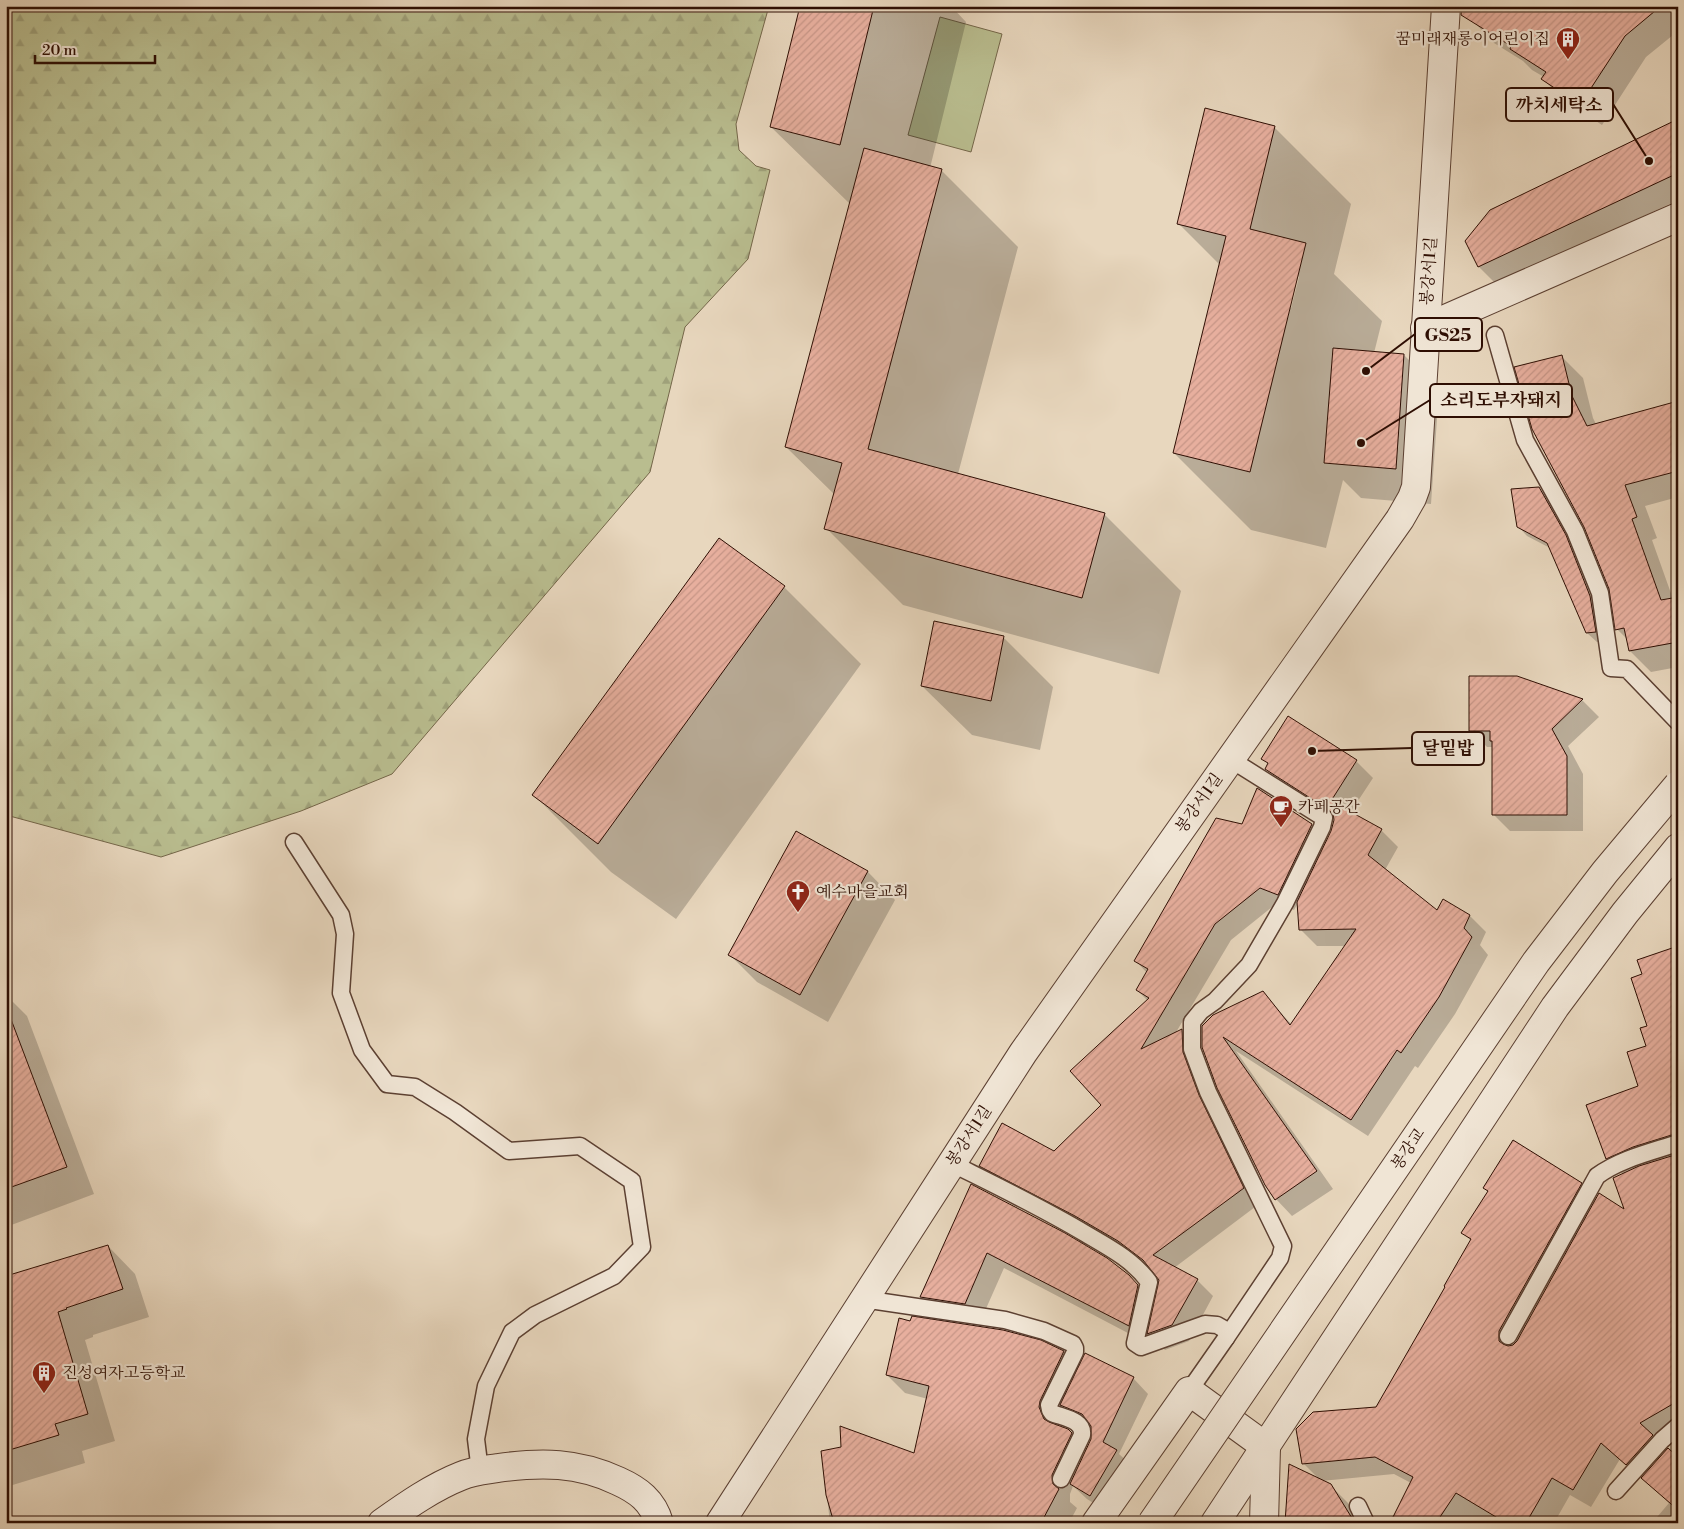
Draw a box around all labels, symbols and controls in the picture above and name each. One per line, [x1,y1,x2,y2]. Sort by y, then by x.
building icon: 꿈미래재롱이어린이집 [1555,26,1581,60]
place label: 꿈미래재롱이어린이집 [1395,29,1550,49]
scale bar [35,32,155,64]
text: 20 m [42,41,77,60]
callout: 까치세탁소 [1506,88,1613,121]
text: 까치세탁소 [1516,94,1603,117]
street label: 봉강서1길 [1417,236,1441,306]
callout: GS25 [1415,318,1482,351]
text: GS25 [1425,324,1471,347]
callout: 소리도부자돼지 [1430,384,1572,417]
text: 소리도부자돼지 [1440,389,1562,412]
callout: 달밑밥 [1412,732,1484,765]
text: 달밑밥 [1422,737,1475,760]
street label: 봉강서1길 [1171,769,1227,837]
cafe icon: 카페공간 [1268,794,1294,828]
place label: 카페공간 [1298,797,1360,817]
church icon: 예수마을교회 [785,879,811,913]
place label: 예수마을교회 [816,882,909,902]
street label: 봉강서1길 [942,1102,996,1170]
street label: 봉강교 [1387,1124,1429,1174]
building icon: 진성여자고등학교 [31,1360,57,1394]
place label: 진성여자고등학교 [62,1363,186,1383]

